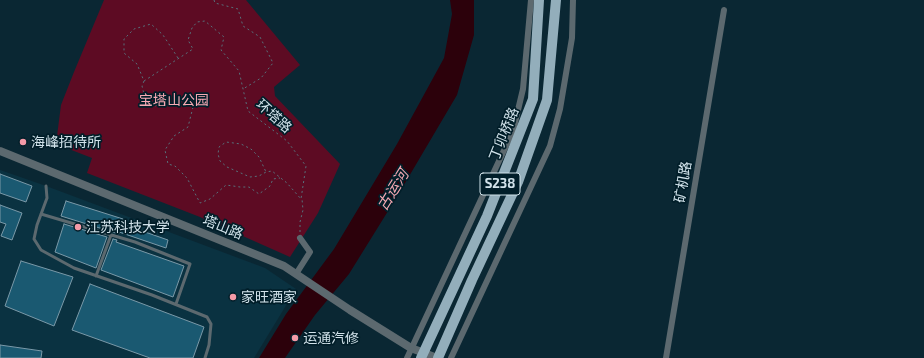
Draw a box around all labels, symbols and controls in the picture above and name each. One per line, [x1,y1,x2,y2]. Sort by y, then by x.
park label: 宝塔山公园 [139,92,209,108]
street label: 环塔路 [253,96,295,136]
street label: 丁卯桥路 [486,105,522,163]
place label: 海峰招待所 [31,134,101,150]
marker: 海峰招待所 [18,137,28,147]
street label: 矿机路 [671,160,695,204]
water label: 古运河 [373,166,413,214]
road number: S238 [480,173,520,195]
street label: 塔山路 [200,211,246,243]
place label: 江苏科技大学 [86,219,170,235]
marker: 江苏科技大学 [73,222,83,232]
place label: 家旺酒家 [241,289,297,305]
marker: 家旺酒家 [228,292,238,302]
place label: 运通汽修 [303,330,359,346]
marker: 运通汽修 [290,333,300,343]

